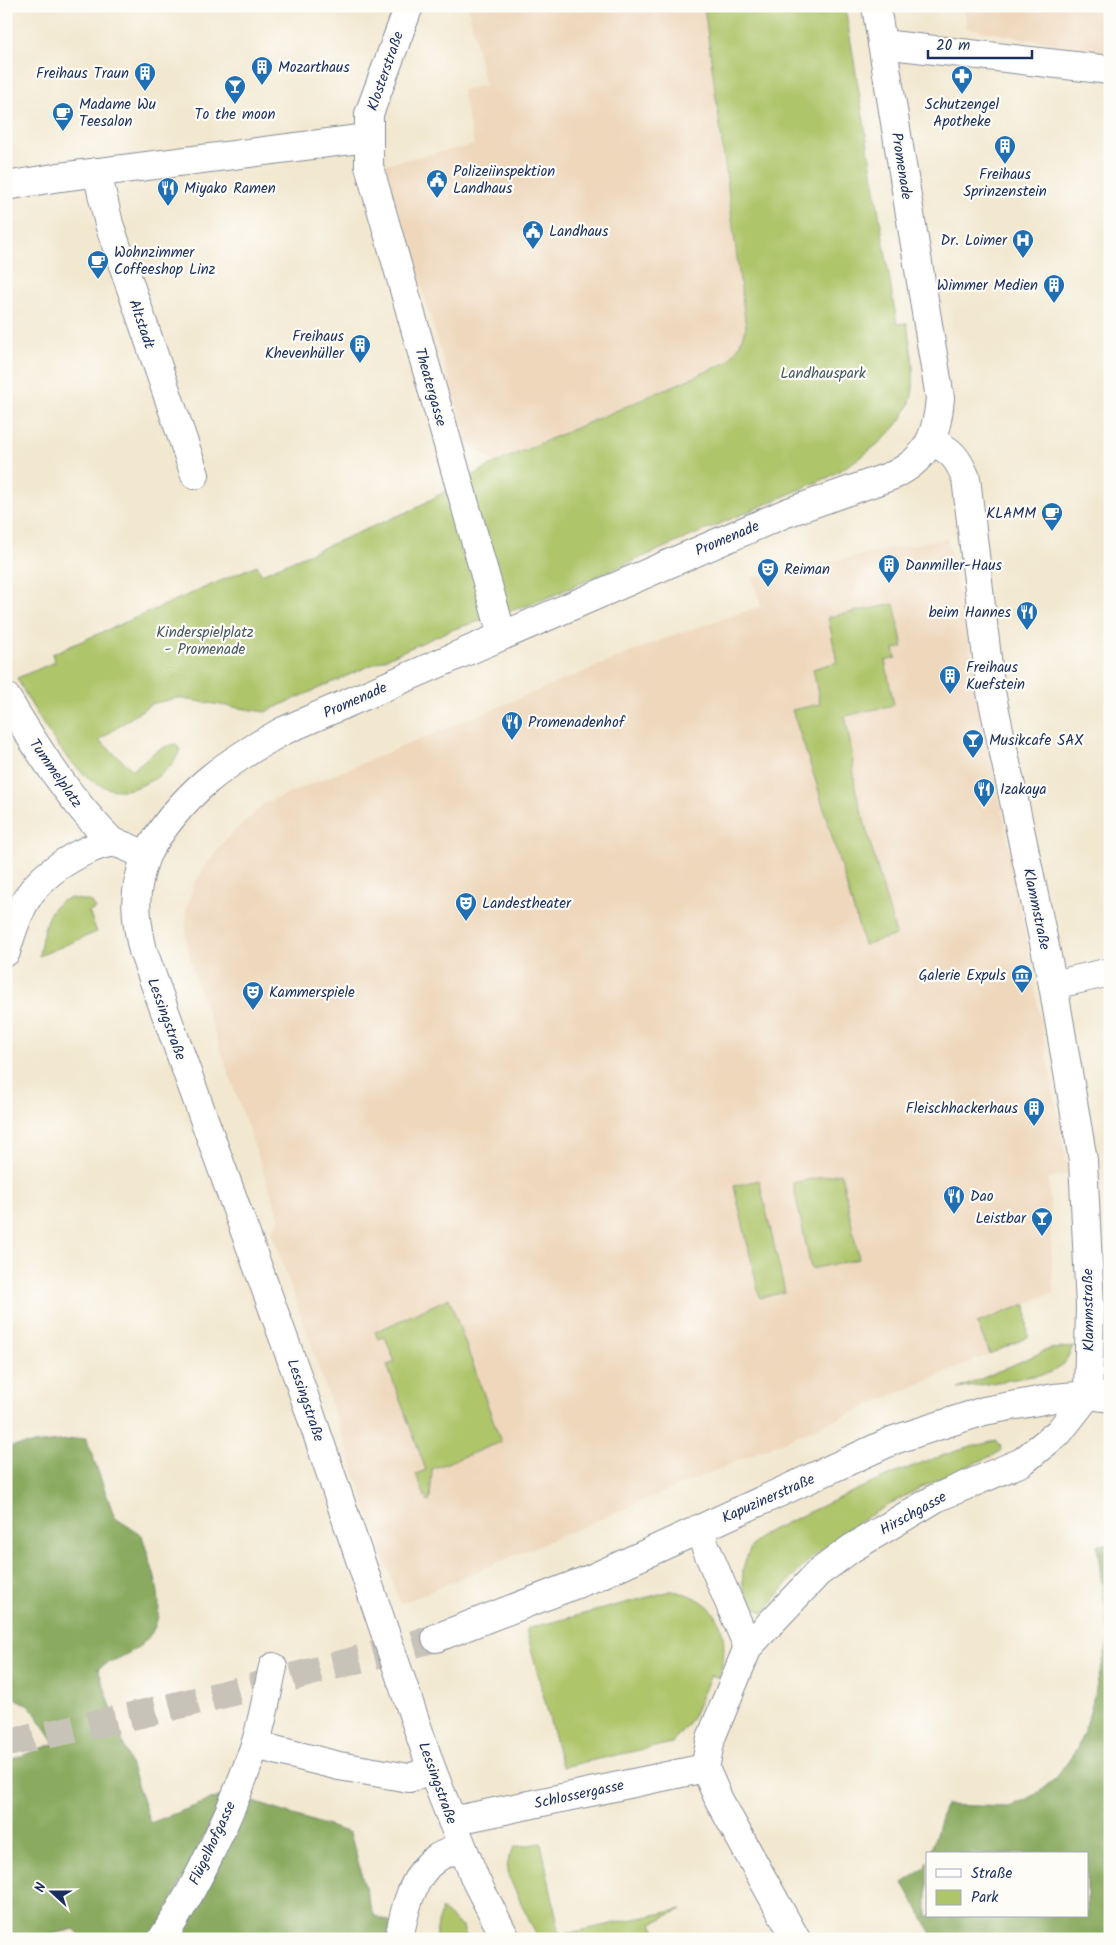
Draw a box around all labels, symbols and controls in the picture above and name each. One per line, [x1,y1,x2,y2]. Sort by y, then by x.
street label: Klosterstraße [361,28,411,114]
scale bar [928,28,1032,60]
text: 20 m [936,34,970,58]
building icon: Mozarthaus [250,55,274,86]
place label: Mozarthaus [278,56,350,80]
building icon: Freihaus Traun [133,61,157,92]
place label: Freihaus Traun [36,62,129,86]
pharmacy icon: Schutzengel Apotheke [950,64,974,95]
bar icon: To the moon [223,74,247,105]
place label: Madame Wu Teesalon [79,93,156,134]
place label: Schutzengel Apotheke [925,93,1000,134]
cafe icon: Madame Wu Teesalon [51,101,75,132]
place label: To the moon [195,103,275,127]
street label: Promenade [884,131,918,202]
building icon: Freihaus Sprinzenstein [993,134,1017,165]
place label: Polizeiinspektion Landhaus [453,160,555,201]
place label: Freihaus Sprinzenstein [963,163,1047,204]
public building icon: Polizeiinspektion Landhaus [425,168,449,199]
restaurant icon: Miyako Ramen [156,176,180,207]
place label: Miyako Ramen [184,177,276,201]
public building icon: Landhaus [521,219,545,250]
place label: Landhaus [549,220,609,244]
hospital icon: Dr. Loimer [1011,228,1035,259]
place label: Dr. Loimer [941,229,1008,253]
place label: Wohnzimmer Coffeeshop Linz [114,241,216,282]
cafe icon: Wohnzimmer Coffeeshop Linz [86,249,110,280]
building icon: Wimmer Medien [1042,273,1066,304]
place label: Wimmer Medien [937,274,1038,298]
street label: Altstadt [121,296,161,353]
place label: Freihaus Khevenhüller [265,325,345,366]
building icon: Freihaus Khevenhüller [348,333,372,364]
street label: Theatergasse [407,345,453,430]
park label: Landhauspark [780,362,867,386]
cafe icon: KLAMM [1040,501,1064,532]
place label: KLAMM [986,502,1036,526]
street label: Promenade [691,515,764,563]
building icon: Danmiller-Haus [877,553,901,584]
place label: Danmiller-Haus [905,554,1002,578]
theatre icon: Reiman [756,557,780,588]
place label: Reiman [784,558,830,582]
restaurant icon: beim Hannes [1015,600,1039,631]
place label: beim Hannes [929,601,1012,625]
park label: Kinderspielplatz - Promenade [156,621,254,662]
place label: Freihaus Kuefstein [966,656,1025,697]
building icon: Freihaus Kuefstein [938,664,962,695]
street label: Promenade [320,676,392,726]
restaurant icon: Promenadenhof [500,710,524,741]
place label: Promenadenhof [528,711,626,735]
bar icon: Musikcafe SAX [961,728,985,759]
place label: Musikcafe SAX [989,729,1084,753]
street label: Tummelplatz [22,734,88,813]
restaurant icon: Izakaya [972,777,996,808]
place label: Izakaya [1000,778,1046,802]
street label: Klammstraße [1016,866,1056,953]
theatre icon: Landestheater [454,891,478,922]
place label: Landestheater [482,892,572,916]
museum icon: Galerie Expuls [1010,963,1034,994]
place label: Galerie Expuls [918,964,1007,988]
street label: Lessingstraße [140,975,192,1064]
theatre icon: Kammerspiele [241,980,265,1011]
place label: Kammerspiele [269,981,355,1005]
building icon: Fleischhackerhaus [1022,1096,1046,1127]
place label: Fleischhackerhaus [906,1097,1019,1121]
restaurant icon: Dao [942,1184,966,1215]
place label: Dao [970,1185,994,1209]
bar icon: Leistbar [1030,1206,1054,1237]
place label: Leistbar [975,1207,1027,1231]
street label: Klammstraße [1076,1268,1102,1352]
street label: Lessingstraße [280,1356,331,1445]
street label: Kapuzinerstraße [718,1468,819,1530]
street label: Hirschgasse [876,1485,952,1542]
street label: Lessingstraße [411,1739,463,1828]
street label: Schlossergasse [532,1774,627,1816]
street label: Flügelhofgasse [183,1797,243,1889]
legend [926,1852,1088,1918]
text: Straße [971,1862,1013,1886]
north arrow [28,1868,78,1918]
text: N [29,1879,53,1896]
text: Park [971,1886,999,1910]

